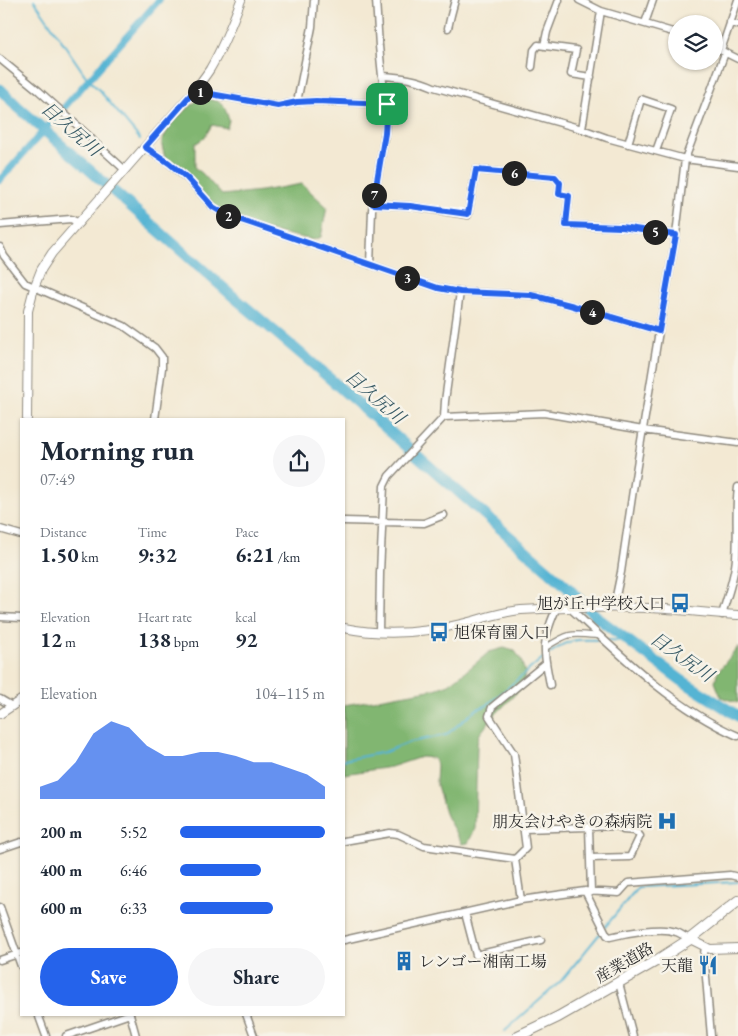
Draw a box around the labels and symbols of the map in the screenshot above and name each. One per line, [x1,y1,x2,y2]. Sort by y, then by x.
pin: 1 [188,80,212,104]
pin [366,83,408,125]
water label: 目久尻川 [37,96,108,162]
pin: 6 [502,160,526,186]
pin: 7 [362,182,386,208]
pin: 2 [216,204,240,228]
pin: 5 [642,220,668,244]
pin: 3 [394,266,420,290]
pin: 4 [580,300,604,324]
water label: 目久尻川 [341,364,412,430]
bus stop icon: 旭が丘中学校入口 [669,592,691,614]
place label: 旭が丘中学校入口 [537,593,665,614]
bus stop icon: 旭保育園入口 [428,621,450,643]
place label: 旭保育園入口 [454,622,550,643]
water label: 目久尻川 [646,627,720,688]
hospital icon: 朋友会けやきの森病院 [656,810,678,832]
place label: 朋友会けやきの森病院 [492,811,652,832]
street label: 産業道路 [591,937,657,988]
building icon: レンゴー湘南工場 [393,950,415,972]
place label: レンゴー湘南工場 [419,951,547,972]
restaurant icon: 天龍 [697,954,719,976]
place label: 天龍 [661,955,693,976]

